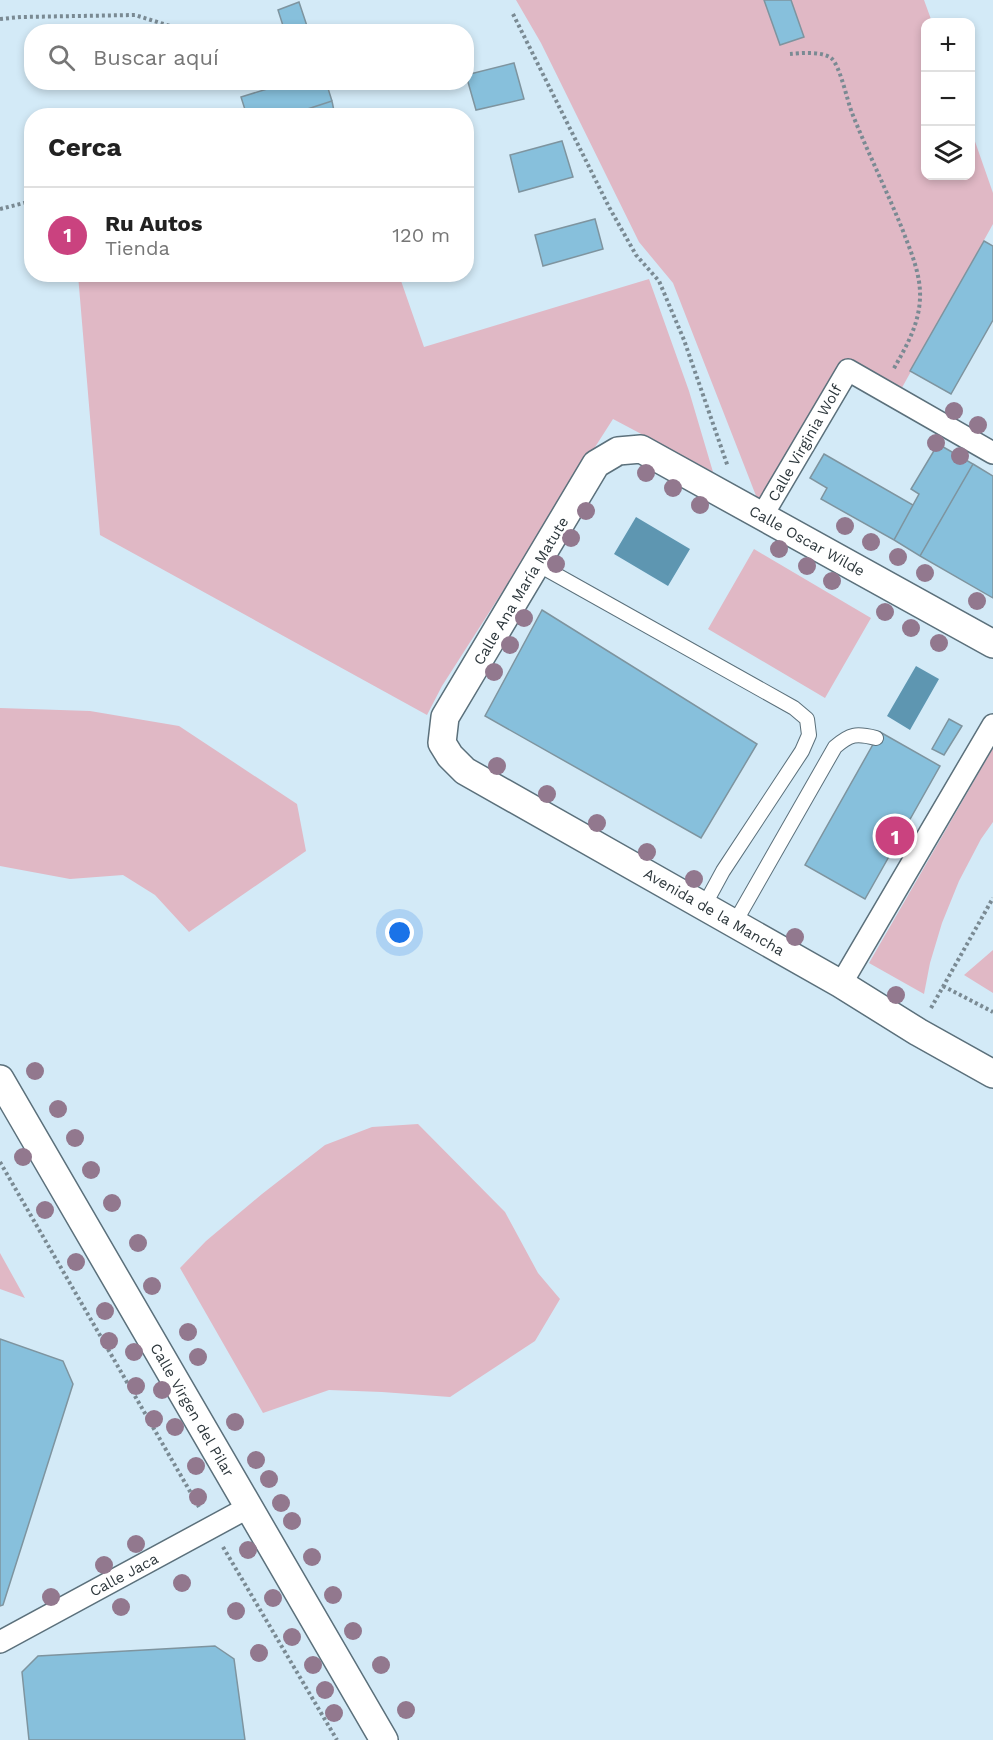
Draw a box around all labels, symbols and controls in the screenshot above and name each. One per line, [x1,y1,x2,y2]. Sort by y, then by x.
map controls [921,18,975,180]
button: + [921,18,975,72]
search box [24,24,474,90]
icon: search [45,41,78,74]
text: Buscar aquí [93,45,219,70]
button: − [921,72,975,126]
button: layers [921,126,975,180]
text: Cerca [48,132,122,162]
text: Ru Autos [105,211,202,236]
text: 1 [63,223,72,247]
text: 120 m [392,223,450,247]
text: Tienda [105,236,170,260]
street label: Calle Virginia Wolf [764,381,846,505]
street label: Calle Oscar Wilde [746,502,868,580]
street label: Calle Ana María Matute [470,514,572,668]
pin: 1 [876,814,914,858]
street label: Avenida de la Mancha [640,864,788,960]
your location [385,918,414,947]
street label: Calle Virgen del Pilar [146,1340,238,1480]
street label: Calle Jaca [87,1549,162,1601]

